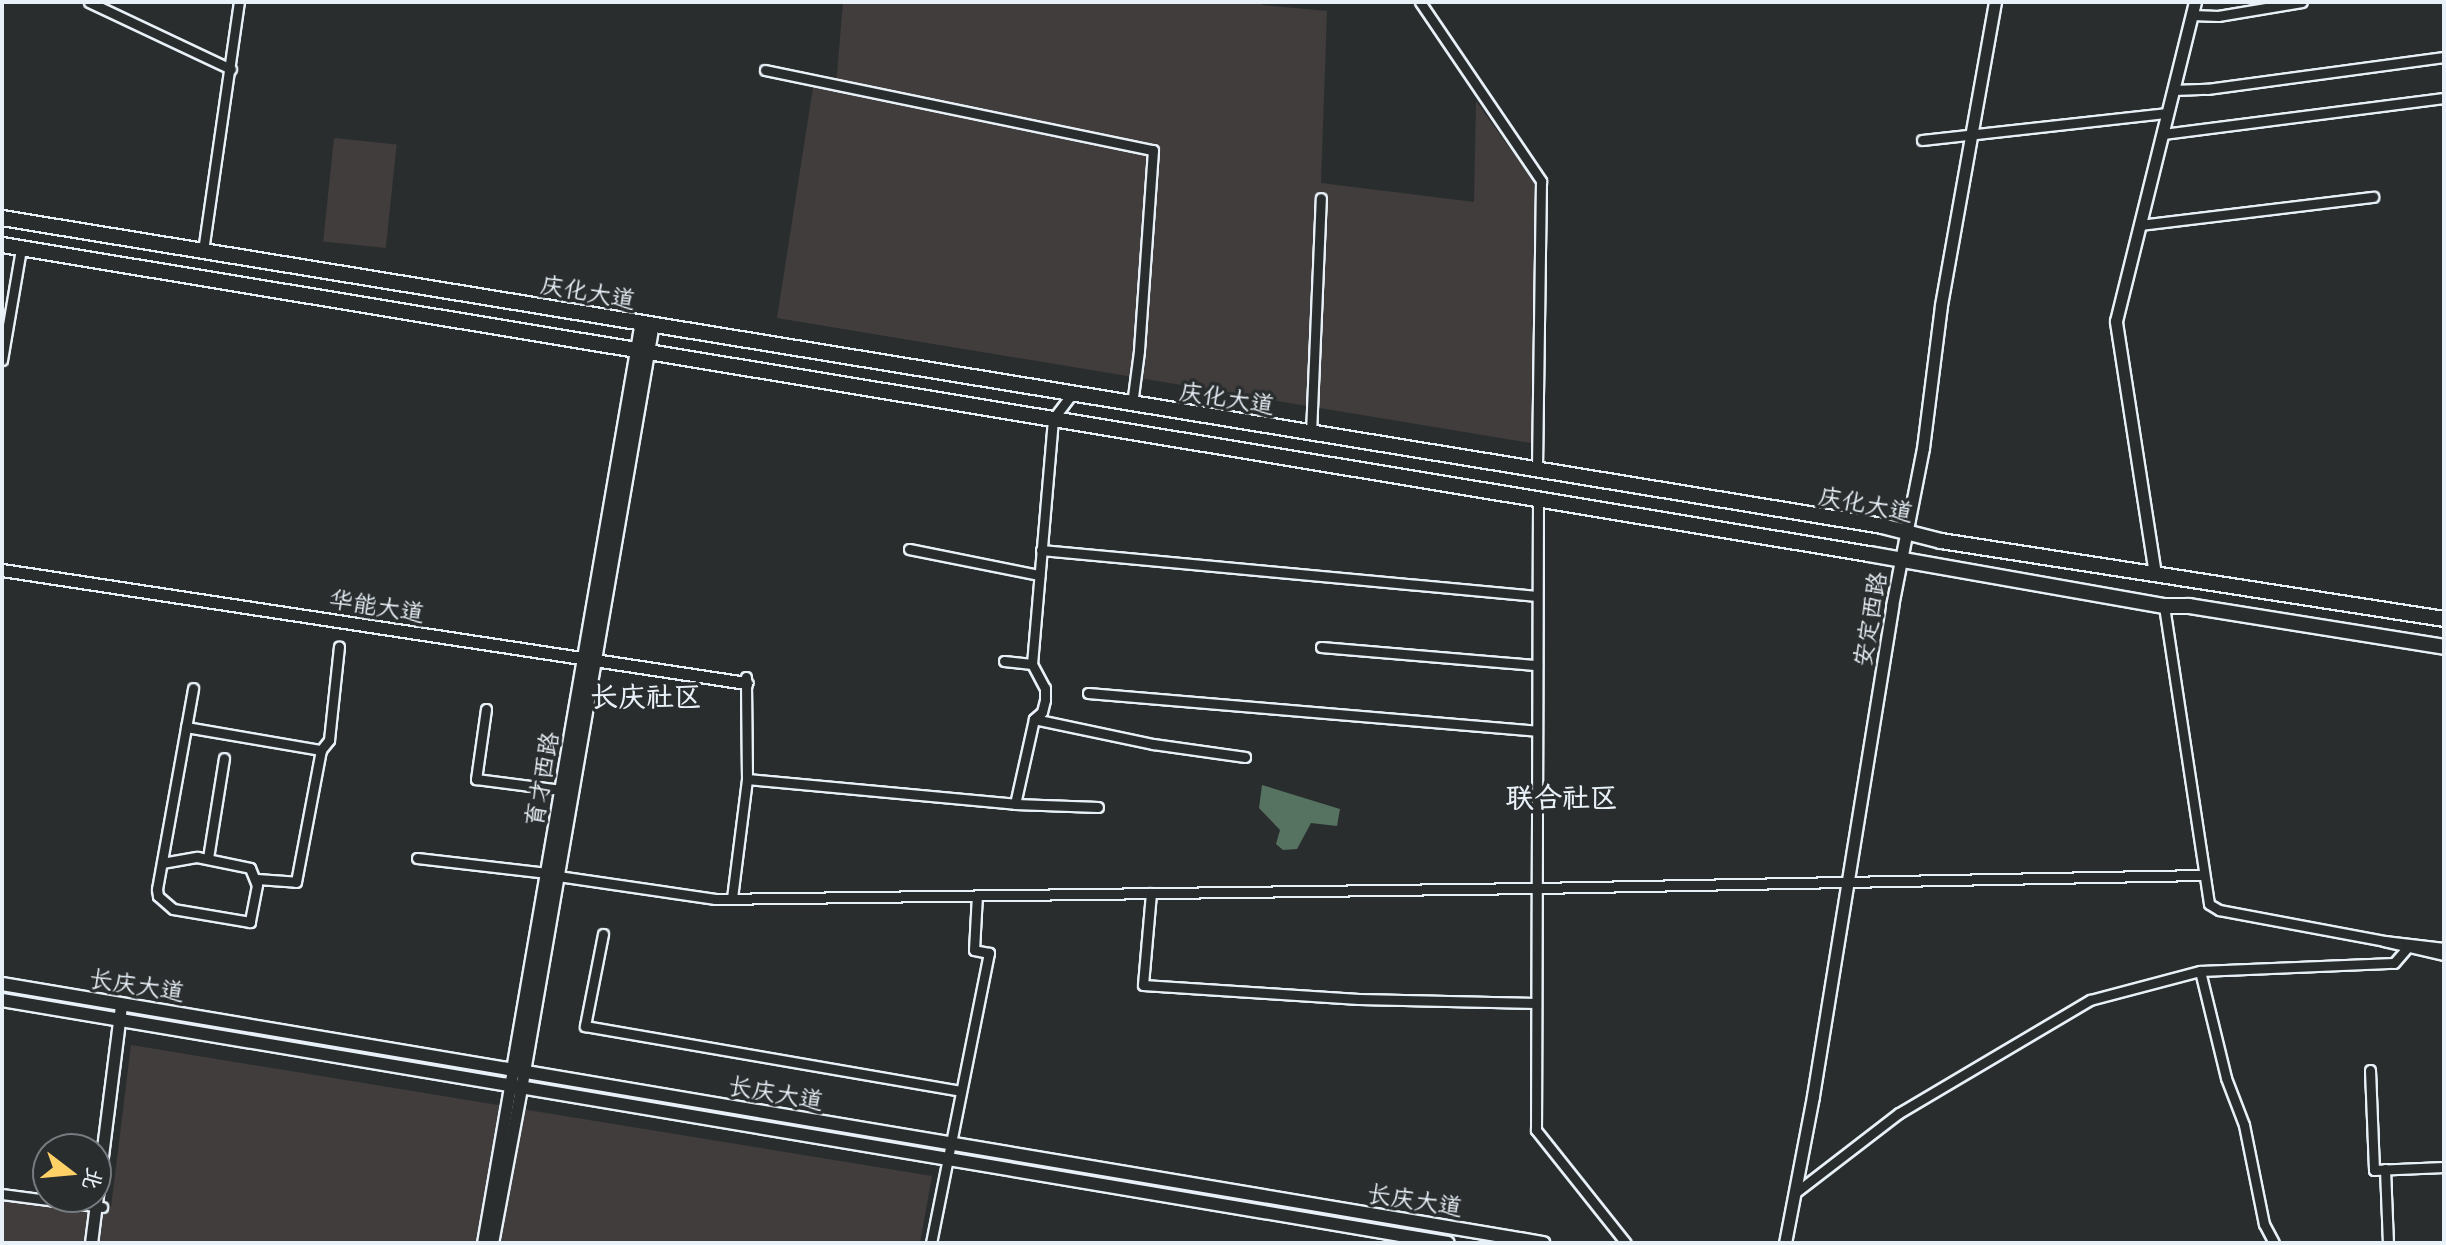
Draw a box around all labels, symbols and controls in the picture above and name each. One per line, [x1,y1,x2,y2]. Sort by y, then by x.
street label: 庆化大道 [538,268,638,314]
street label: 庆化大道 [1177,375,1277,419]
street label: 庆化大道 [1816,480,1916,526]
street label: 安定西路 [1846,569,1892,669]
street label: 华能大道 [327,583,427,627]
district label: 长庆社区 [590,678,702,712]
street label: 育才西路 [518,729,564,829]
district label: 联合社区 [1506,779,1618,813]
street label: 长庆大道 [87,962,187,1006]
street label: 长庆大道 [726,1069,826,1115]
north arrow [32,1133,112,1213]
text: 北 [77,1165,111,1194]
street label: 长庆大道 [1365,1177,1465,1221]

